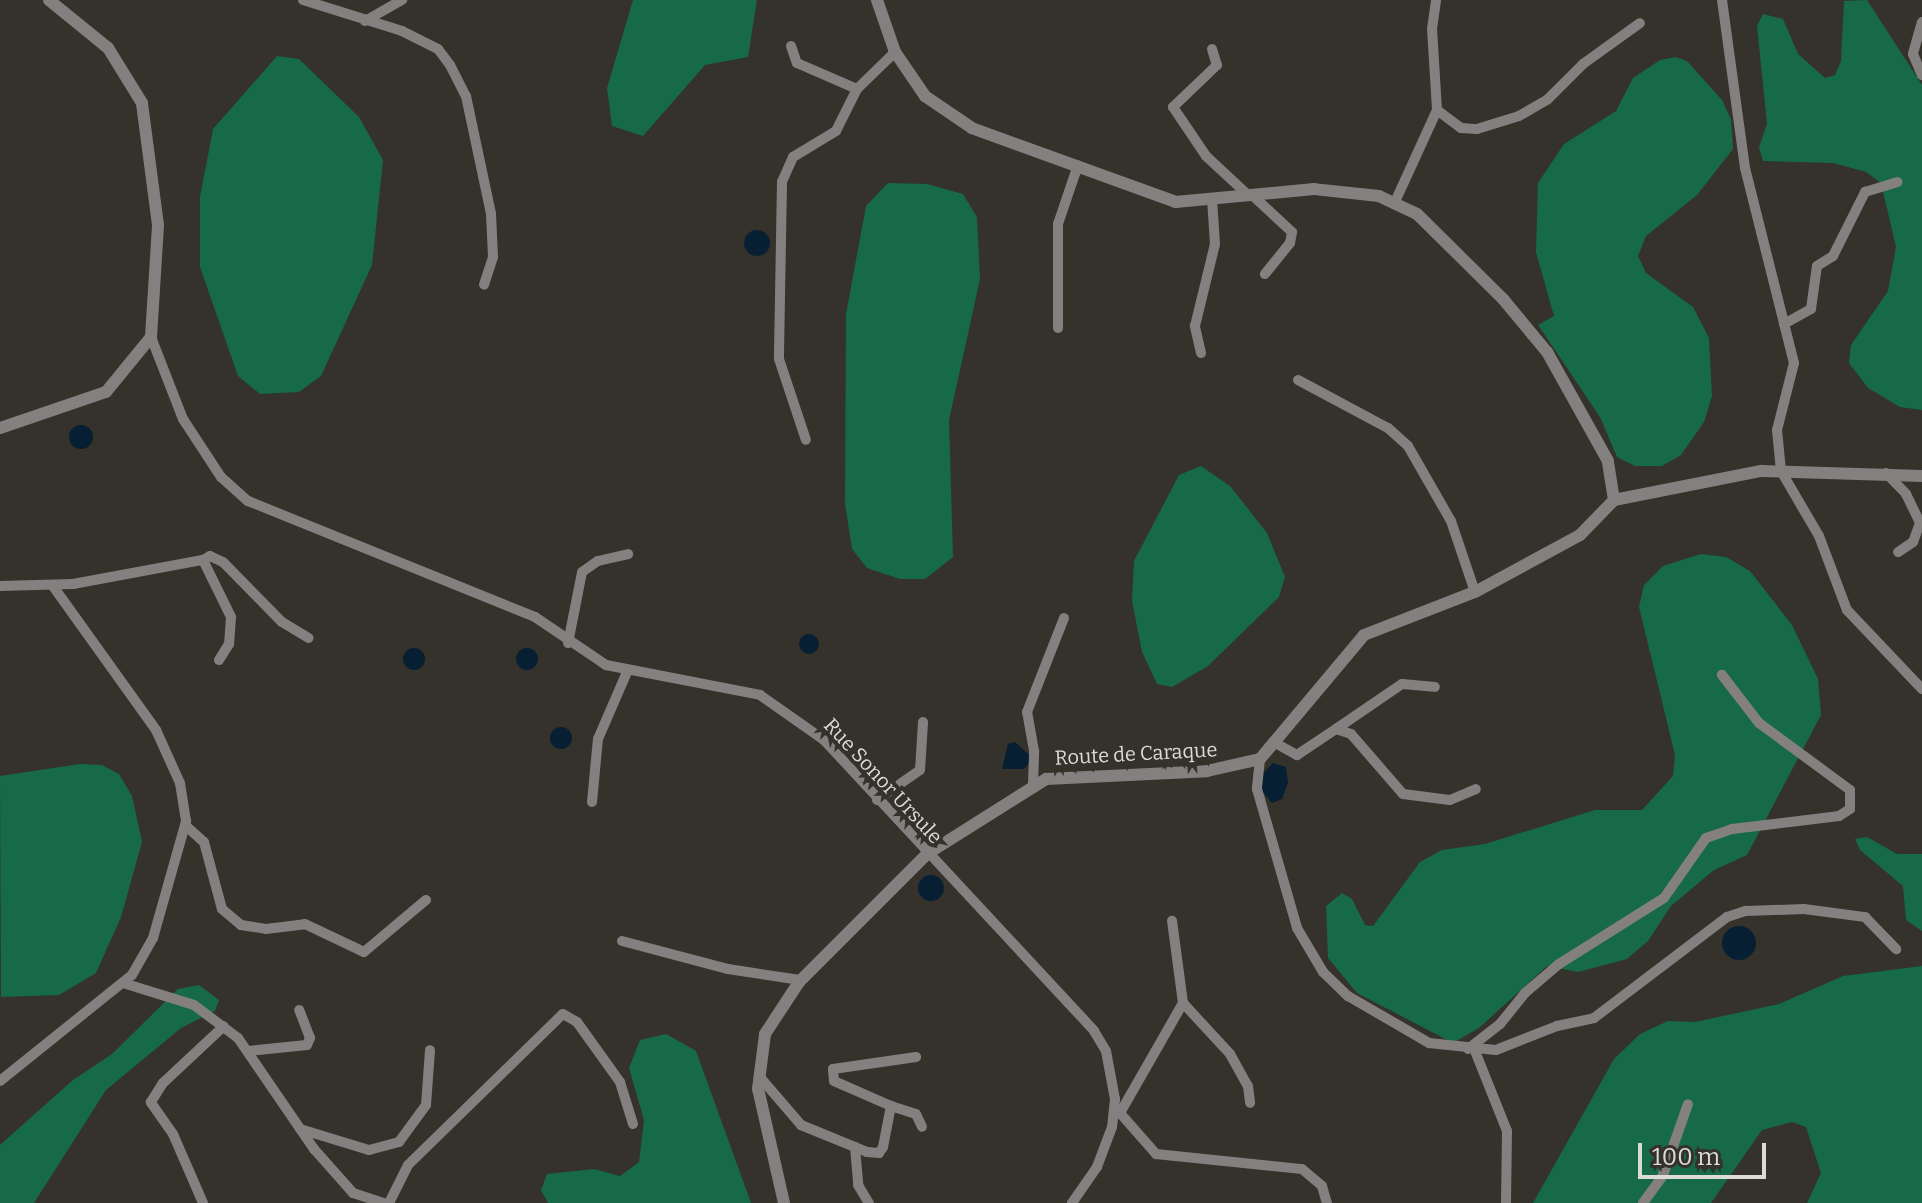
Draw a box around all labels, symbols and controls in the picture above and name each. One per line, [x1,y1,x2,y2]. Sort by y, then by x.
street label: Rue Sonor Ursule [819,713,947,849]
street label: Route de Caraque [1054,738,1218,770]
scale bar [1642,1127,1770,1177]
text: 100 m [1652,1143,1720,1171]

